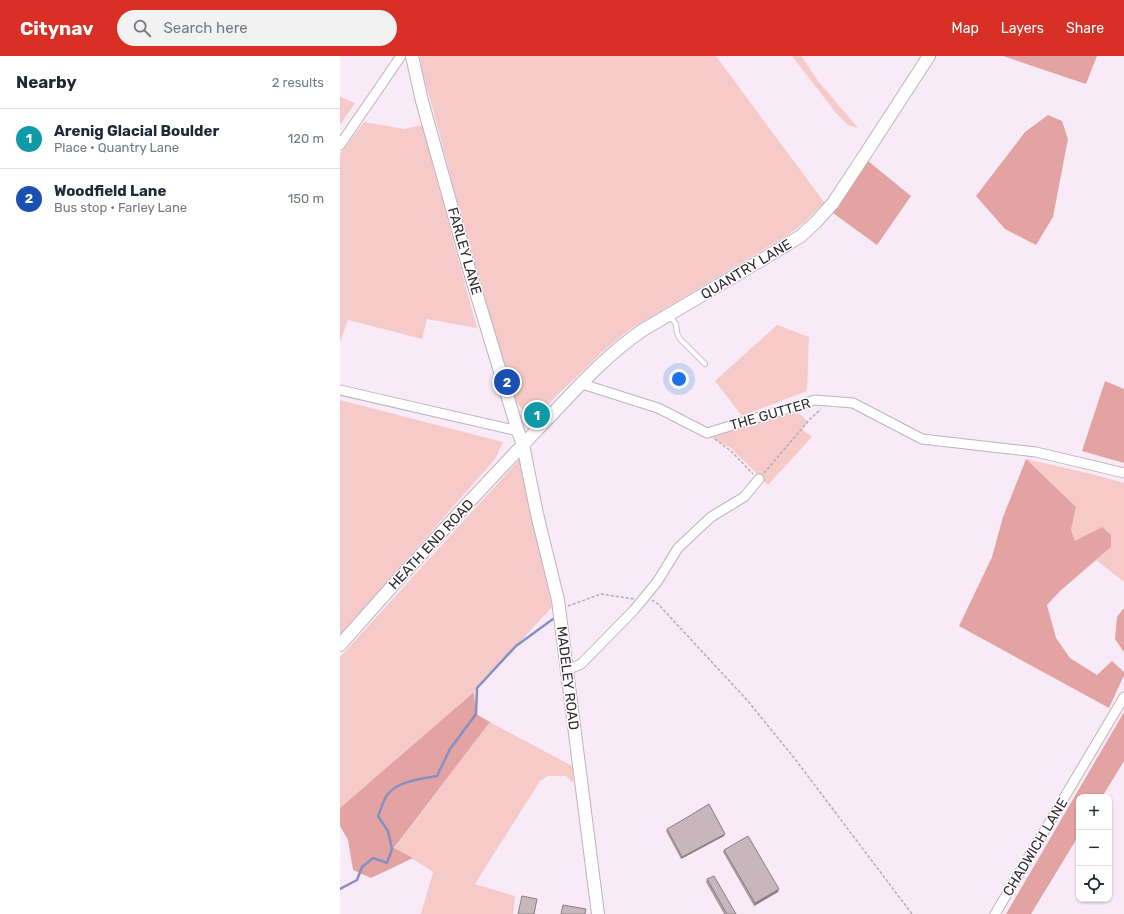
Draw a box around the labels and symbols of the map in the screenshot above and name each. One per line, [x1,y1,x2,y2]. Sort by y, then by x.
street label: FARLEY LANE [444,206,485,297]
street label: QUANTRY LANE [698,236,795,303]
pin: 2 [494,367,520,397]
your location [669,369,689,389]
street label: THE GUTTER [728,395,812,434]
pin: 1 [524,400,550,430]
street label: HEATH END ROAD [385,496,478,593]
street label: MADELEY ROAD [553,625,582,731]
street label: CHADWICH LANE [999,795,1071,899]

